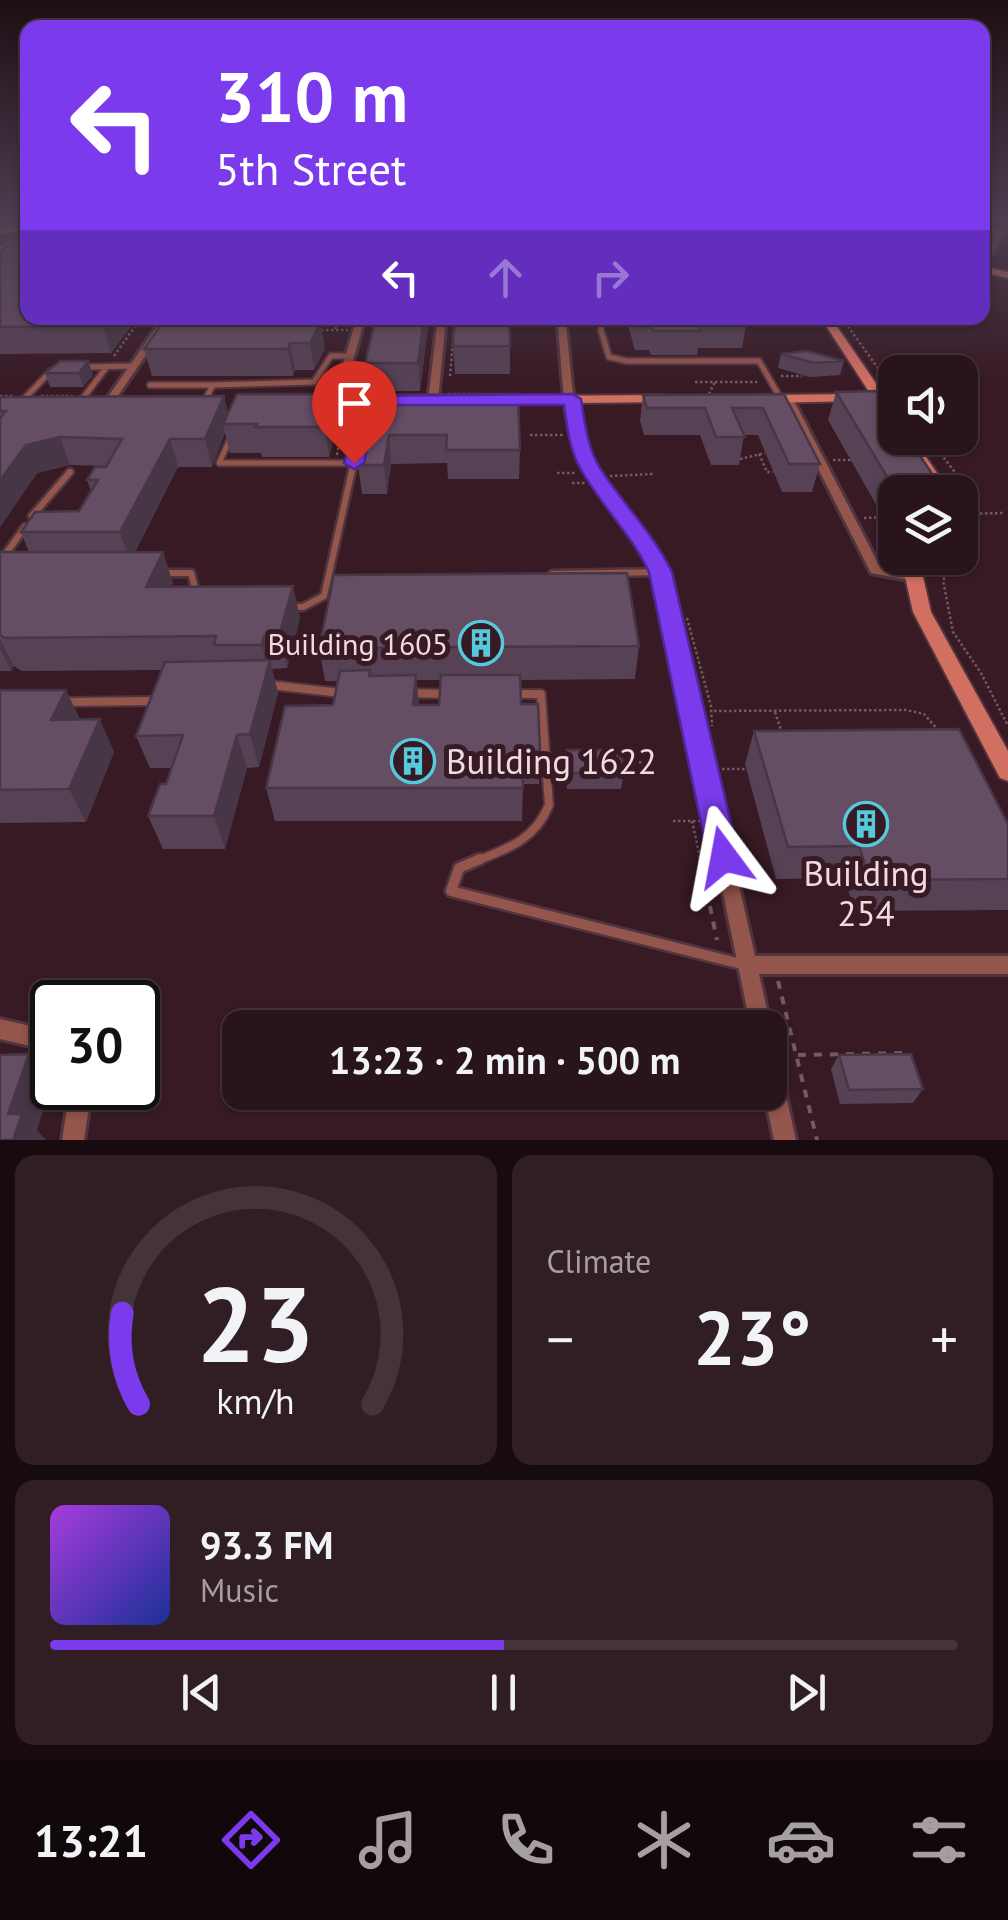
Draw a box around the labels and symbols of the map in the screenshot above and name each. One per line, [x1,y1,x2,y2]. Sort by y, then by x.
pin [312,361,397,464]
building icon: Building 1605 [458,620,504,666]
place label: Building 1605 [267,624,448,663]
building icon: Building 1622 [390,738,436,784]
place label: Building 1622 [446,738,657,784]
building icon: Building 254 [843,801,889,847]
position arrow [672,805,776,909]
place label: Building 254 [803,850,929,936]
speed limit sign: 30 [30,980,160,1110]

